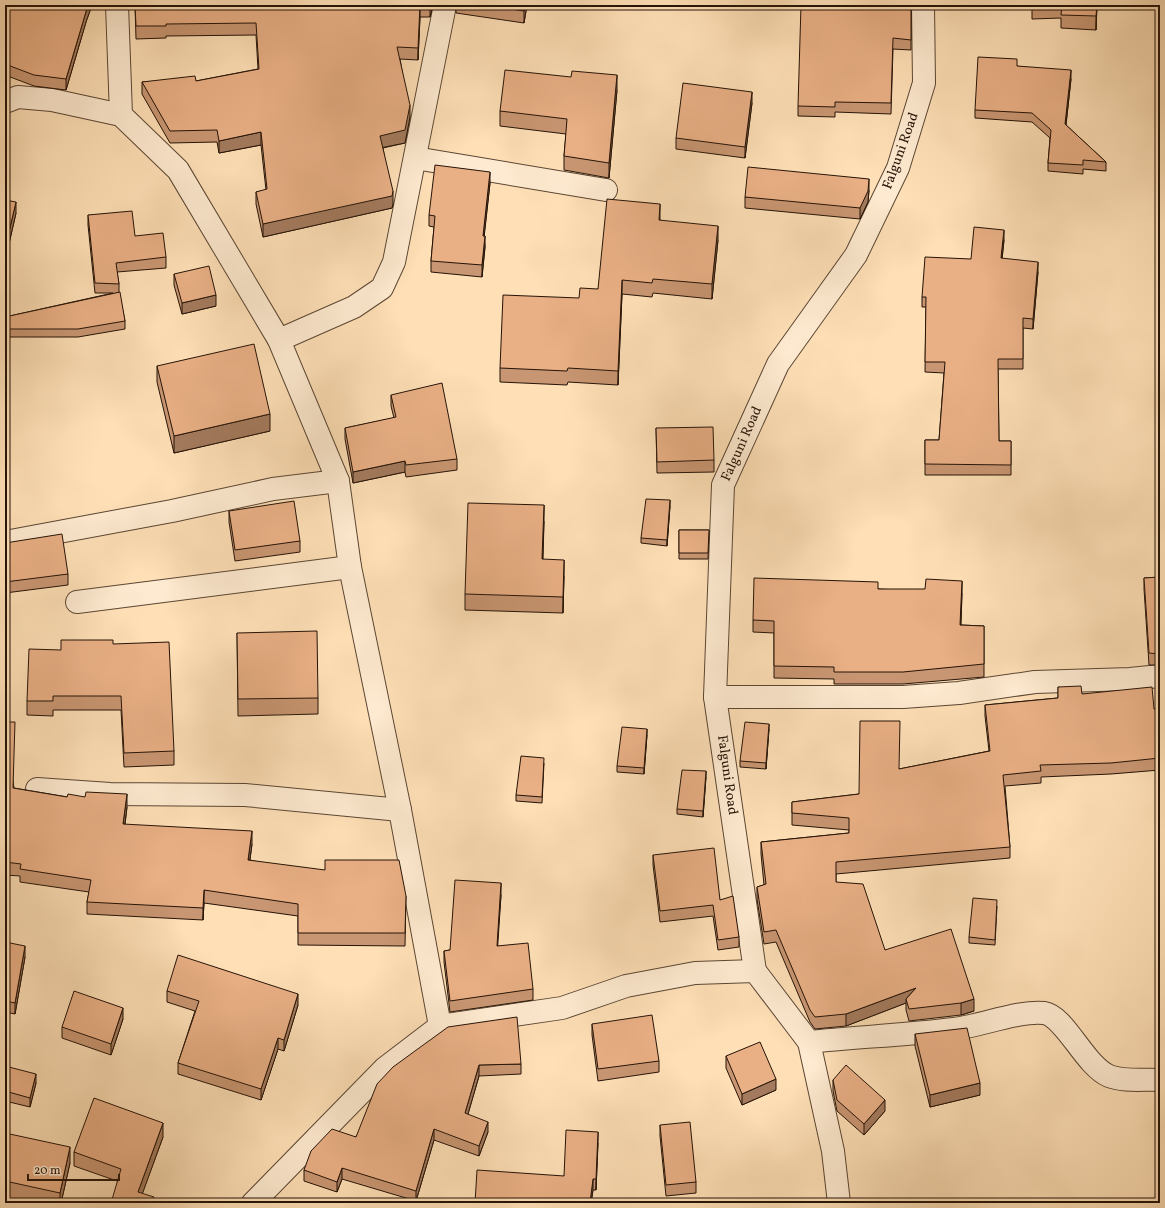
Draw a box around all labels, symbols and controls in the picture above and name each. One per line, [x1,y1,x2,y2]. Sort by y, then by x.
street label: Falguni Road [878,110,924,192]
street label: Falguni Road [717,403,767,485]
street label: Falguni Road [712,734,742,816]
scale bar [28,1156,119,1182]
text: 20 m [34,1163,61,1179]

